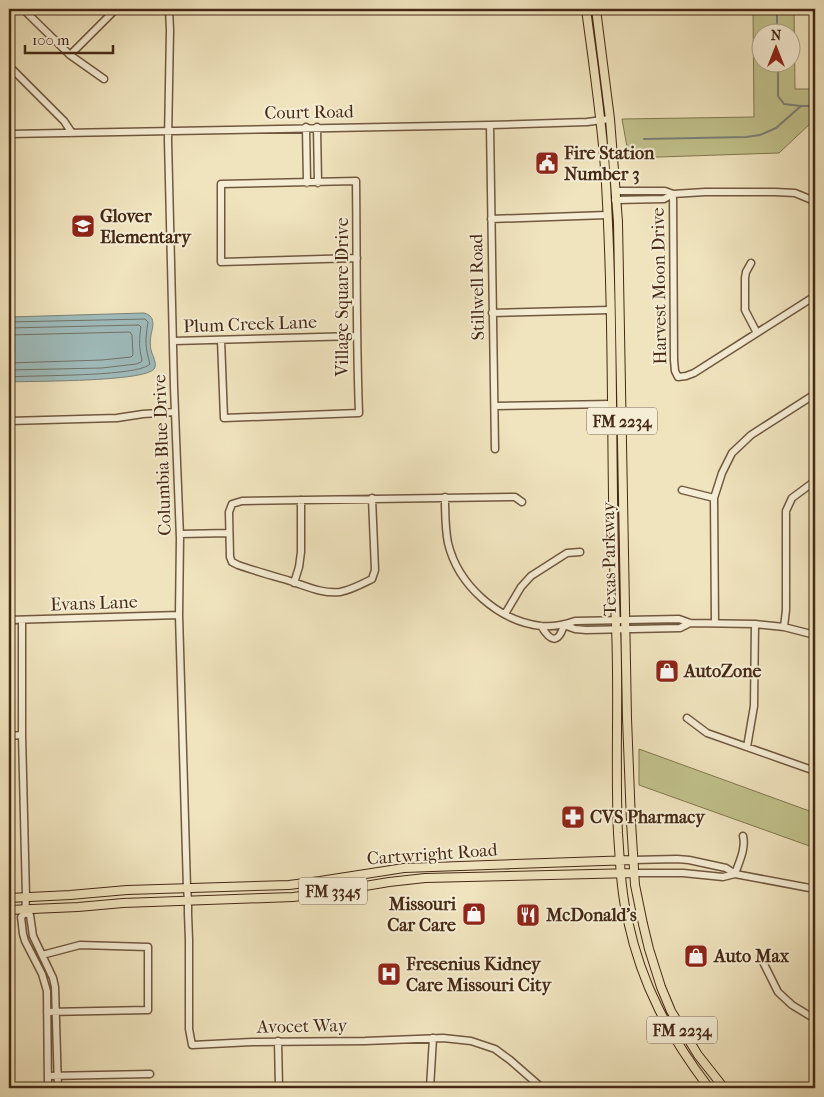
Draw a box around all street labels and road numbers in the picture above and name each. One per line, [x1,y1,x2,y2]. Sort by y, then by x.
street label: Court Road [264,101,354,124]
street label: Harvest Moon Drive [648,207,671,365]
street label: Village Square Drive [332,217,353,378]
street label: Stillwell Road [466,233,489,340]
street label: Plum Creek Lane [183,312,317,337]
street label: Columbia Blue Drive [149,374,176,536]
road number: FM 2234 [587,408,657,434]
street label: Texas Parkway [598,500,621,616]
street label: Evans Lane [50,591,138,616]
street label: Cartwright Road [366,839,498,870]
road number: FM 3345 [299,878,367,904]
street label: Avocet Way [256,1015,349,1038]
road number: FM 2234 [647,1016,717,1044]

